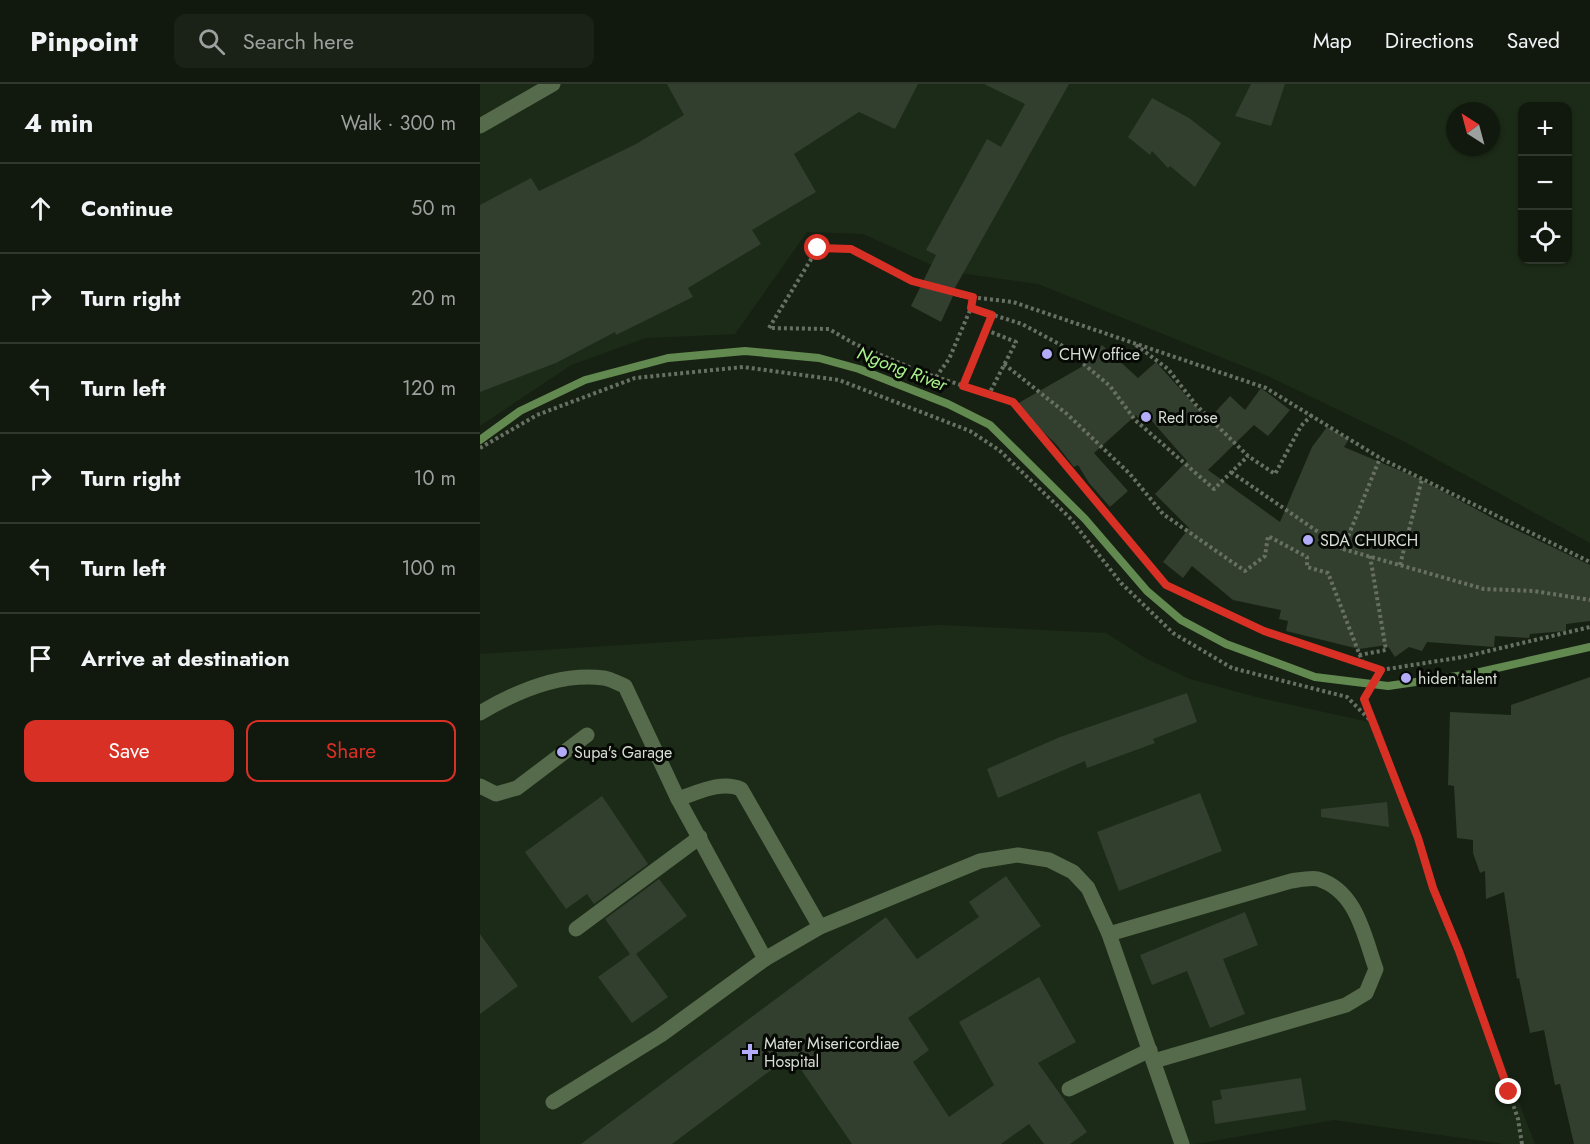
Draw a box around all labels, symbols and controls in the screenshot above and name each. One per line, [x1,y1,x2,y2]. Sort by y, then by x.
search box [174,14,594,68]
text: Pinpoint [30,21,138,62]
icon: search [195,25,228,58]
text: Search here [243,25,354,57]
text: Map [1313,26,1352,56]
text: Directions [1385,26,1474,56]
text: Saved [1507,26,1560,56]
north arrow [1446,102,1500,156]
map controls [1518,102,1572,264]
button: + [1518,102,1572,156]
text: 4 min [24,104,93,142]
text: Walk · 300 m [341,109,456,138]
button: − [1518,156,1572,210]
icon: ahead [24,192,57,225]
text: Continue [81,192,173,224]
text: 50 m [411,194,456,223]
button: locate [1518,210,1572,264]
route start [804,234,830,260]
icon: right [24,282,57,315]
text: Turn right [81,282,181,314]
text: 20 m [411,284,456,313]
water label: Ngong River [853,340,952,398]
place label: CHW office [1059,343,1140,366]
marker: CHW office [1040,347,1054,361]
icon: left [24,372,57,405]
text: Turn left [81,372,166,404]
text: 120 m [402,374,456,403]
place label: Red rose [1158,406,1218,429]
marker: Red rose [1139,410,1153,424]
icon: right [24,462,57,495]
text: Turn right [81,462,181,494]
text: 10 m [413,464,456,493]
place label: SDA CHURCH [1320,529,1418,552]
marker: SDA CHURCH [1301,533,1315,547]
icon: left [24,552,57,585]
text: Turn left [81,552,166,584]
text: 100 m [401,554,456,583]
icon: arrive [24,642,57,675]
text: Arrive at destination [81,642,290,674]
place label: hiden talent [1418,667,1497,690]
marker: hiden talent [1399,671,1413,685]
button: Save [24,720,234,782]
button: Share [246,720,456,782]
place label: Supa's Garage [574,741,672,764]
marker: Supa's Garage [555,745,569,759]
place label: Mater Misericordiae Hospital [764,1032,900,1073]
marker: Mater Misericordiae Hospital [741,1043,759,1061]
route end [1495,1078,1521,1104]

